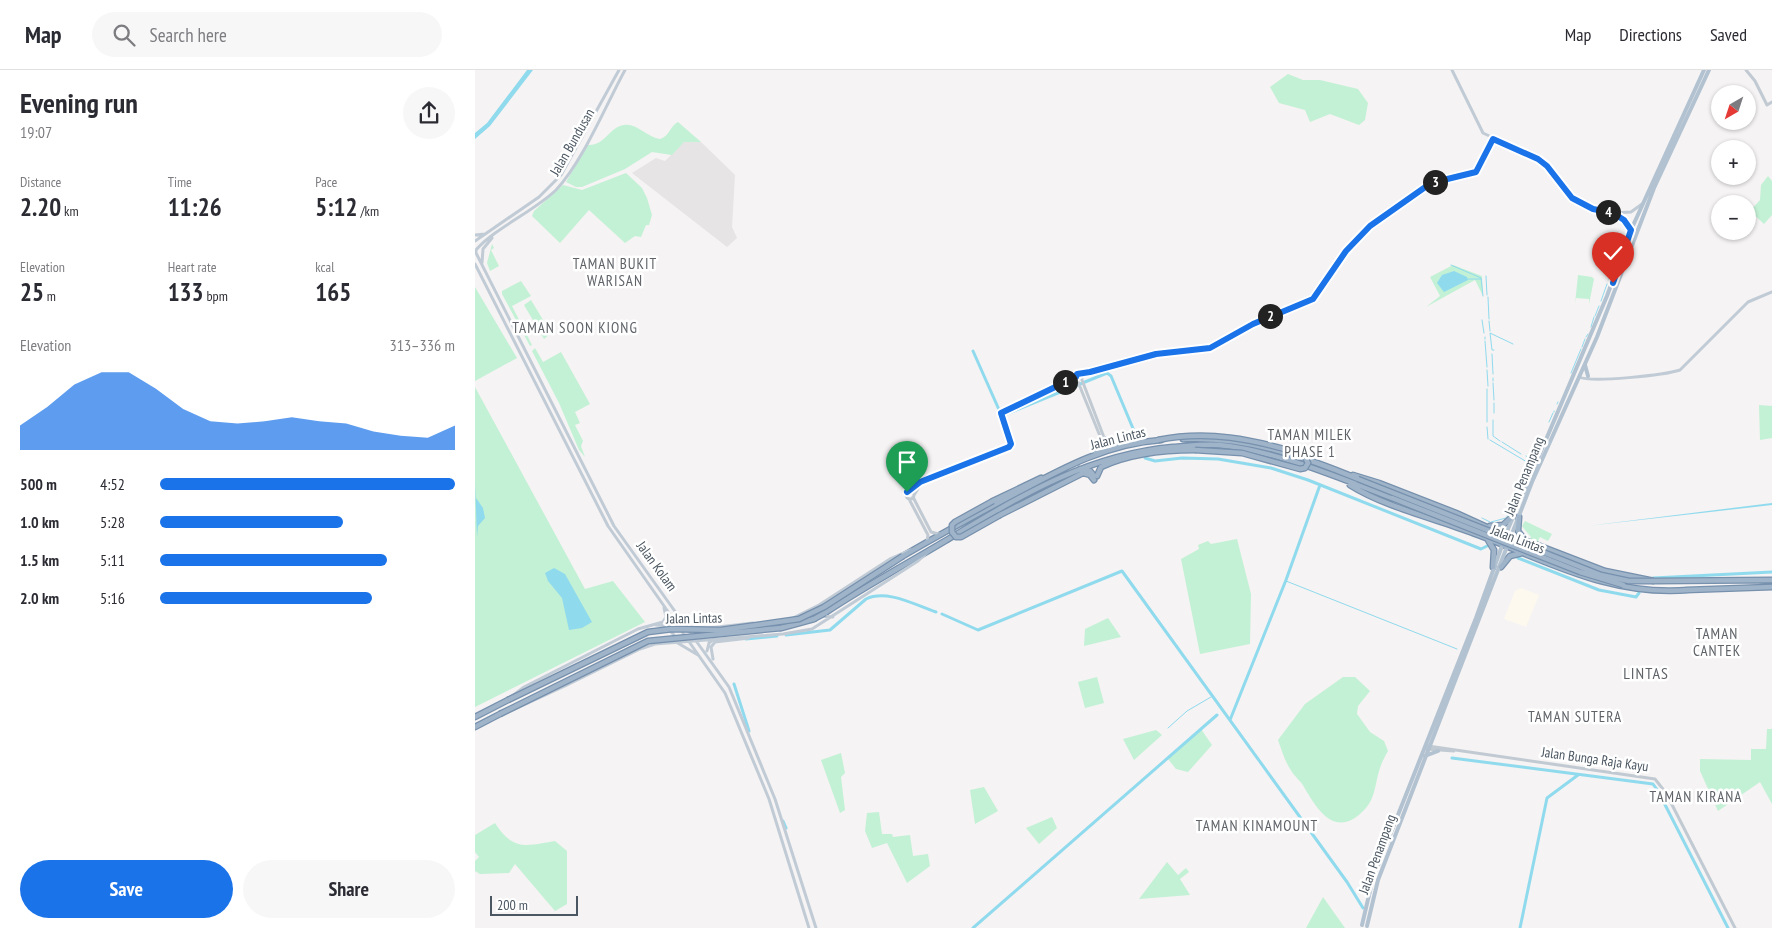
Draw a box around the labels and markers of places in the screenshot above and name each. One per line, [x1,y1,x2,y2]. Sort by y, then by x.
pin: 3 [1423,170,1447,194]
pin: 4 [1595,200,1621,224]
pin [1592,232,1634,283]
pin: 2 [1257,304,1283,328]
pin: 1 [1053,370,1077,394]
pin [886,441,928,492]

